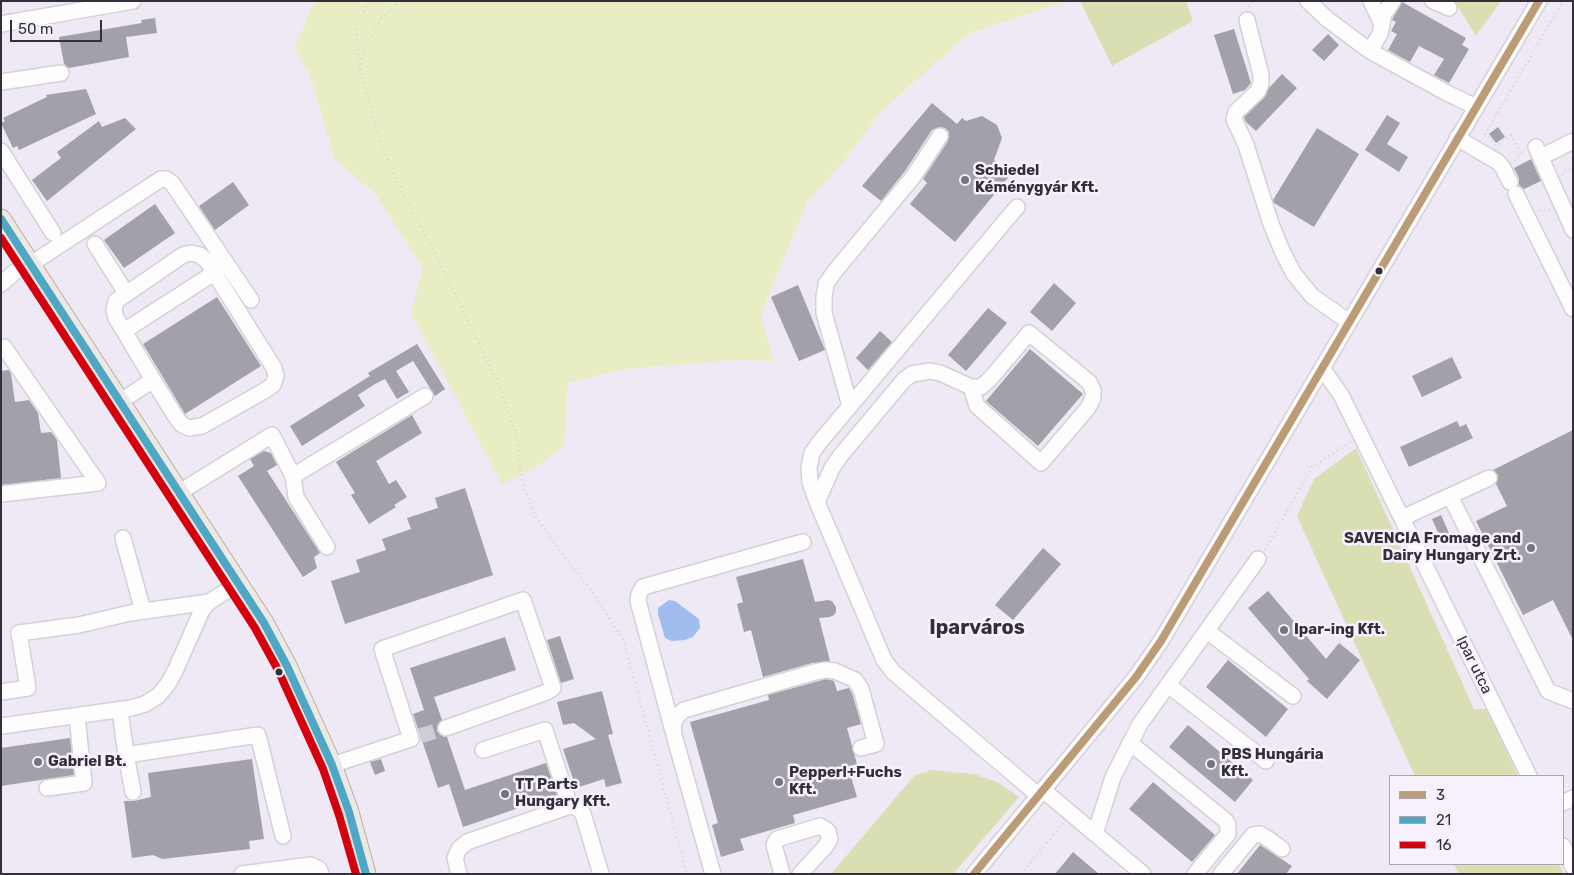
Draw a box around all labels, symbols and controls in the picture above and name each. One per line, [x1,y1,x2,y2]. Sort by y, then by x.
scale bar [12,10,105,42]
text: 50 m [18,20,53,38]
place label: Schiedel Kéménygyár Kft. [975,162,1099,197]
marker: Schiedel Kéménygyár Kft. [959,174,971,186]
unlabelled marker [1374,266,1384,276]
place label: SAVENCIA Fromage and Dairy Hungary Zrt. [1344,530,1521,565]
marker: SAVENCIA Fromage and Dairy Hungary Zrt. [1525,542,1537,554]
district label: Iparváros [929,616,1025,640]
place label: Ipar-ing Kft. [1294,621,1385,639]
marker: Ipar-ing Kft. [1278,624,1290,636]
street label: Ipar utca [1452,633,1496,697]
unlabelled marker [274,667,284,677]
place label: PBS Hungária Kft. [1221,746,1324,781]
place label: Gabriel Bt. [48,753,126,771]
marker: Gabriel Bt. [32,756,44,768]
marker: PBS Hungária Kft. [1205,758,1217,770]
place label: Pepperl+Fuchs Kft. [789,764,902,799]
legend [1389,775,1564,865]
place label: TT Parts Hungary Kft. [515,776,610,811]
marker: Pepperl+Fuchs Kft. [773,776,785,788]
text: 3 [1436,786,1445,804]
marker: TT Parts Hungary Kft. [499,788,511,800]
text: 21 [1436,811,1451,829]
text: 16 [1436,836,1451,854]

